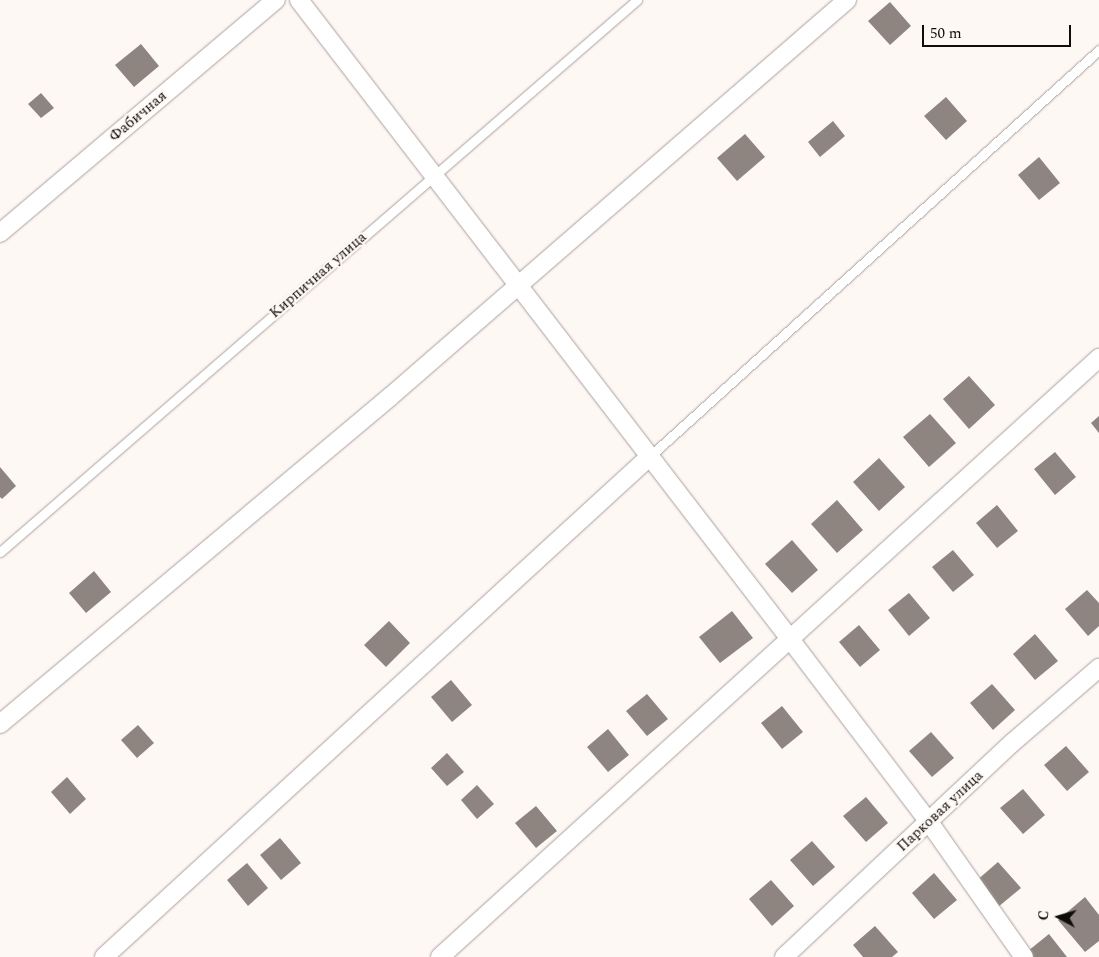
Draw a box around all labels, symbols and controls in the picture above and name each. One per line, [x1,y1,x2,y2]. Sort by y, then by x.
scale bar [924,15,1073,47]
text: 50 m [930,22,962,45]
street label: Фабичная [106,87,170,145]
street label: Кирпичная улица [266,228,370,322]
street label: Парковая улица [893,767,987,855]
north arrow [1034,892,1084,942]
text: С [1033,909,1055,921]

